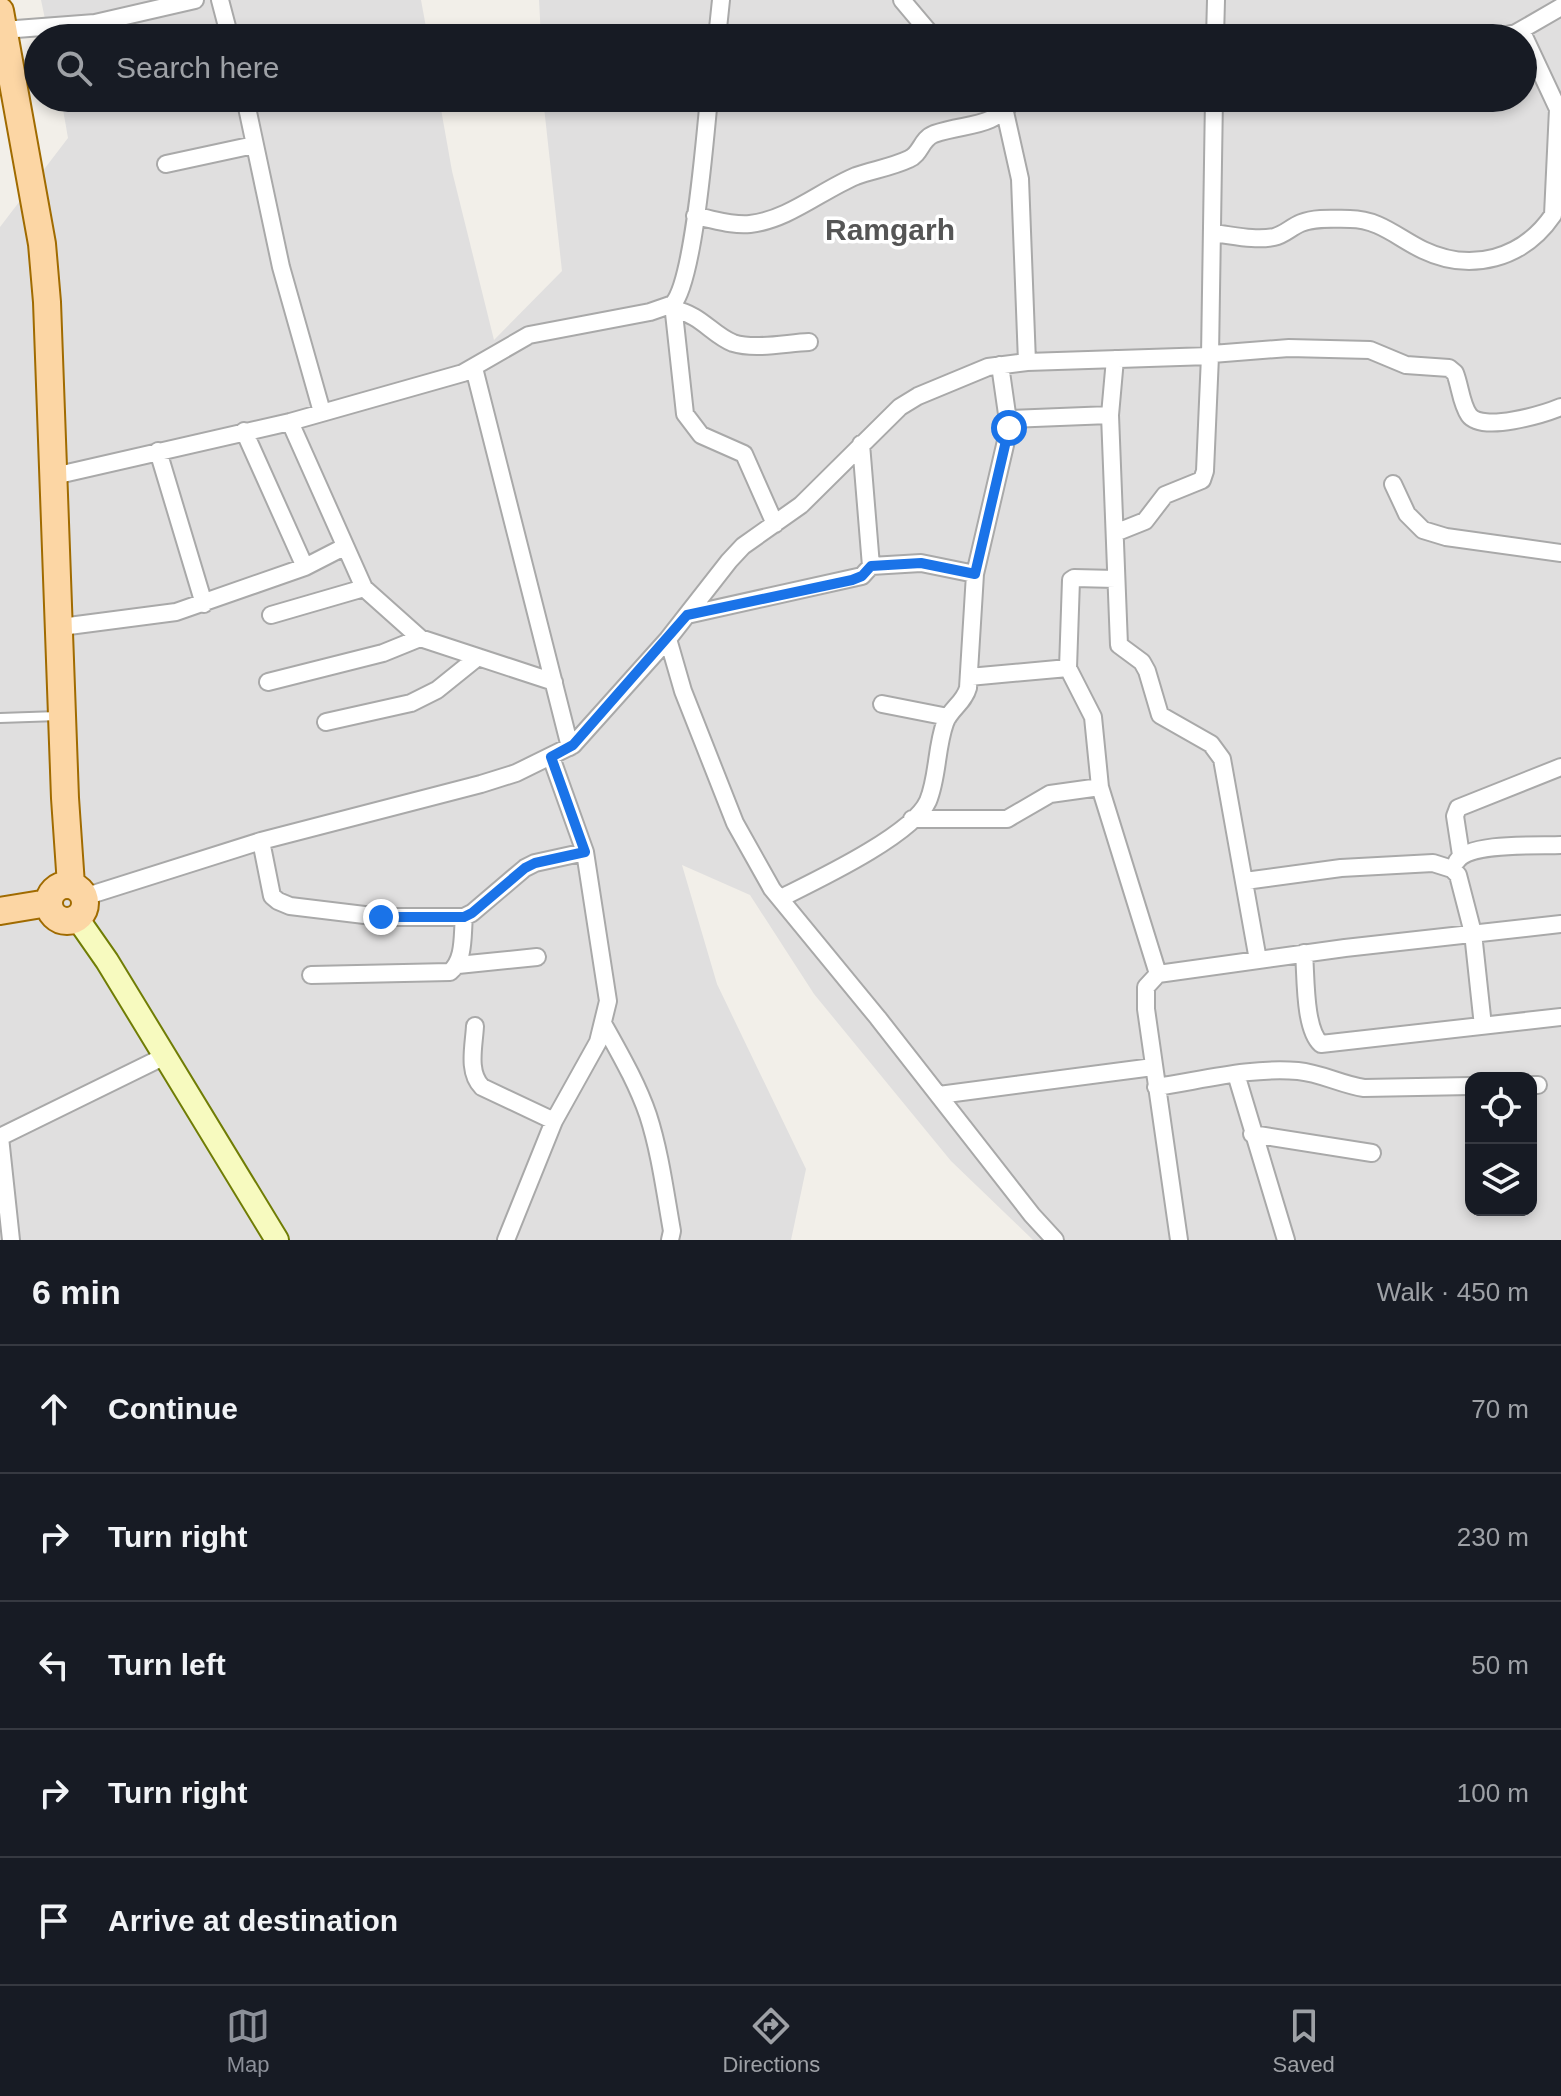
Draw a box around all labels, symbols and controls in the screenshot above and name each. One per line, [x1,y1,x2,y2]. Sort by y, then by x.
search box [24,24,1537,112]
icon: search [52,46,96,90]
text: Search here [116,51,279,84]
district label: Ramgarh [825,213,955,246]
route start [991,410,1027,446]
route end [363,899,399,935]
map controls [1465,1072,1537,1216]
button: locate [1465,1072,1537,1144]
button: layers [1465,1144,1537,1216]
text: 6 min [32,1273,121,1311]
text: Walk · 450 m [1377,1277,1529,1307]
icon: ahead [32,1387,76,1431]
text: Continue [108,1392,238,1425]
text: 70 m [1471,1394,1529,1424]
icon: right [32,1515,76,1559]
text: Turn right [108,1520,247,1553]
text: 230 m [1457,1522,1529,1552]
icon: left [32,1643,76,1687]
text: Turn left [108,1648,226,1681]
text: 50 m [1471,1650,1529,1680]
icon: right [32,1771,76,1815]
text: Turn right [108,1776,247,1809]
text: 100 m [1457,1778,1529,1808]
icon: arrive [32,1899,76,1943]
text: Arrive at destination [108,1904,398,1937]
tab: Map [226,2004,270,2078]
tab: Directions [722,2004,820,2078]
tab: Saved [1272,2004,1335,2078]

